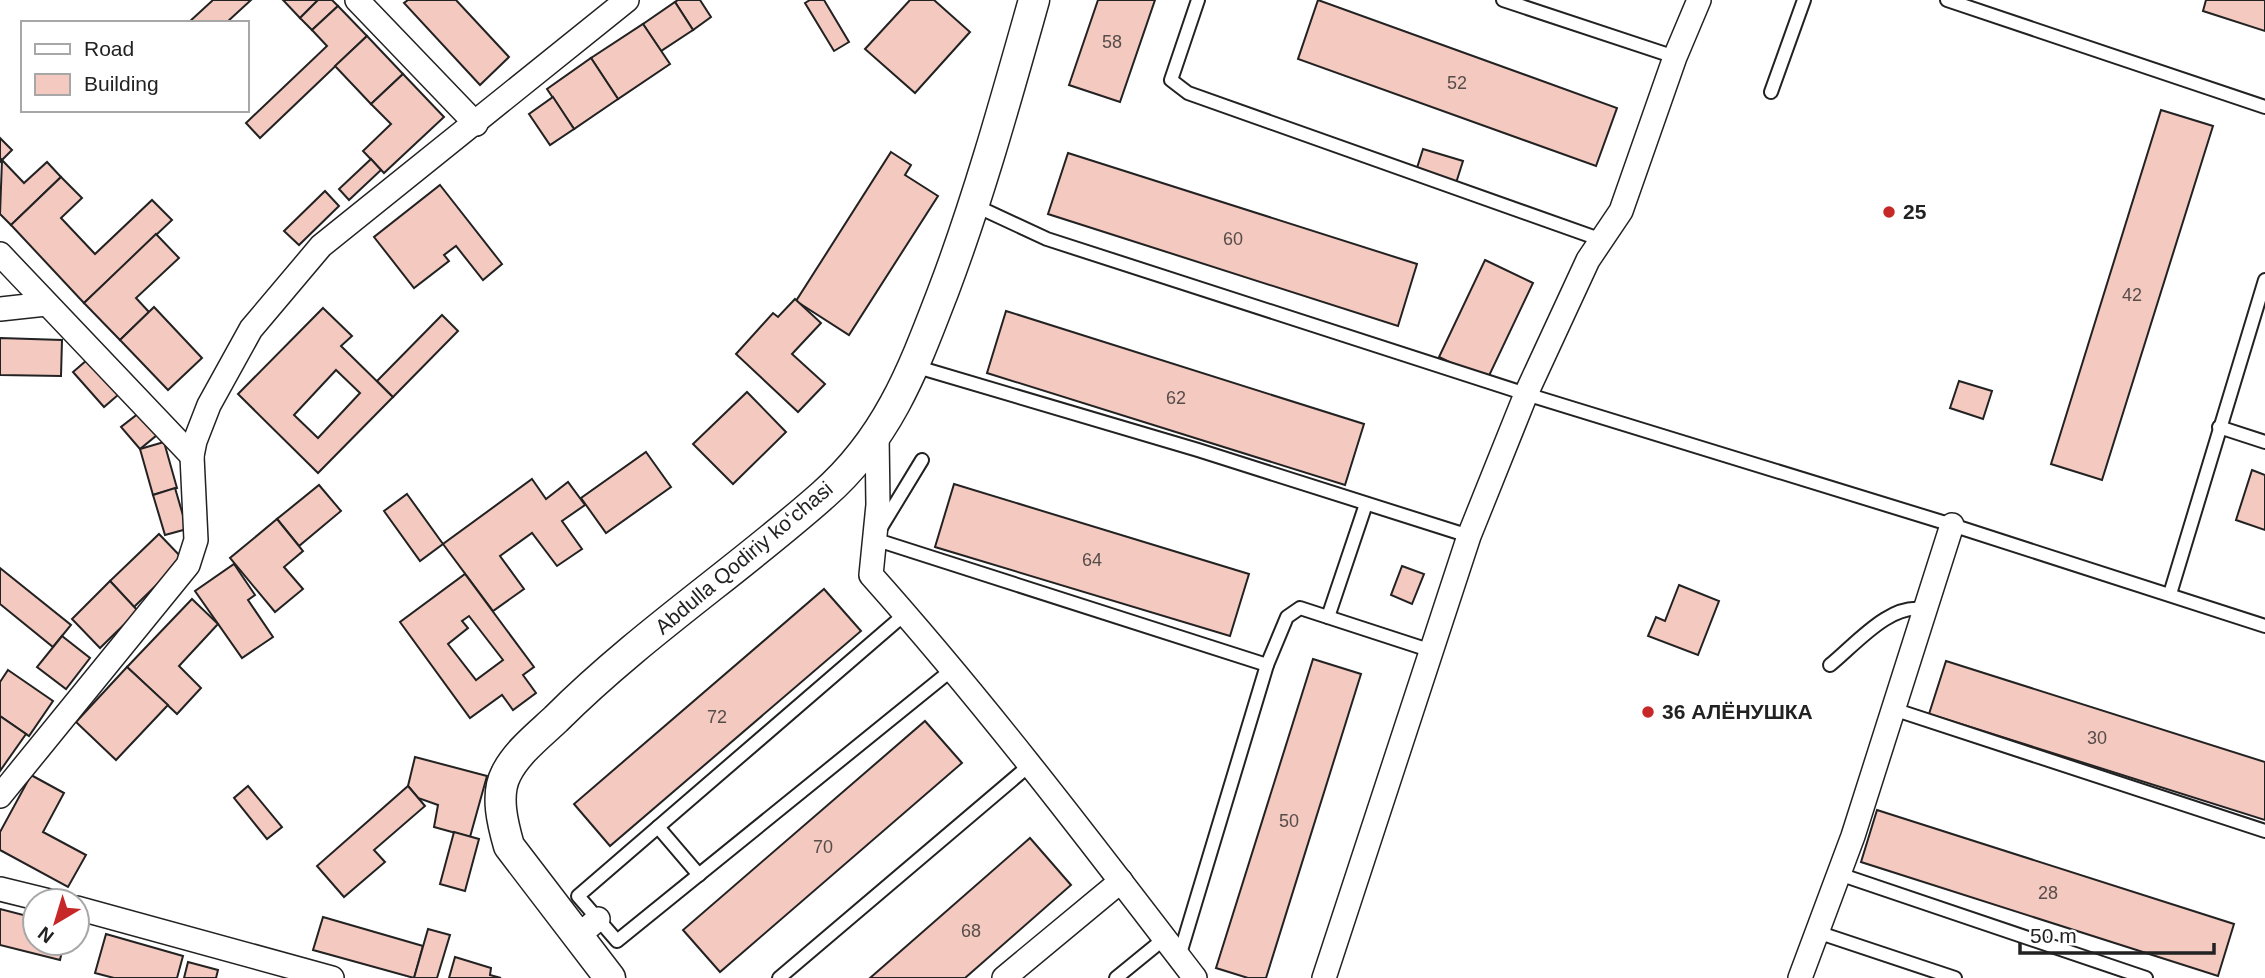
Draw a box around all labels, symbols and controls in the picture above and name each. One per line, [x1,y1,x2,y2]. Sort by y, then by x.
legend [21,21,248,112]
house number: 58 [1102,32,1122,52]
text: Road [84,37,134,60]
text: Building [84,72,159,95]
house number: 52 [1447,73,1467,93]
place label: 25 [1903,200,1927,223]
marker: 25 [1881,204,1897,220]
house number: 60 [1223,229,1243,249]
house number: 42 [2122,285,2142,305]
house number: 62 [1166,388,1186,408]
street label: Abdulla Qodiriy koʻchasi [650,477,837,638]
house number: 64 [1082,550,1102,570]
place label: 36 АЛЁНУШКА [1662,700,1813,723]
marker: 36 АЛЁНУШКА [1640,704,1656,720]
house number: 72 [707,707,727,727]
house number: 30 [2087,728,2107,748]
house number: 50 [1279,811,1299,831]
house number: 70 [813,837,833,857]
house number: 28 [2038,883,2058,903]
north arrow [21,887,91,957]
scale bar [2020,912,2214,956]
house number: 68 [961,921,981,941]
text: N [34,923,58,948]
text: 50 m [2030,924,2077,947]

